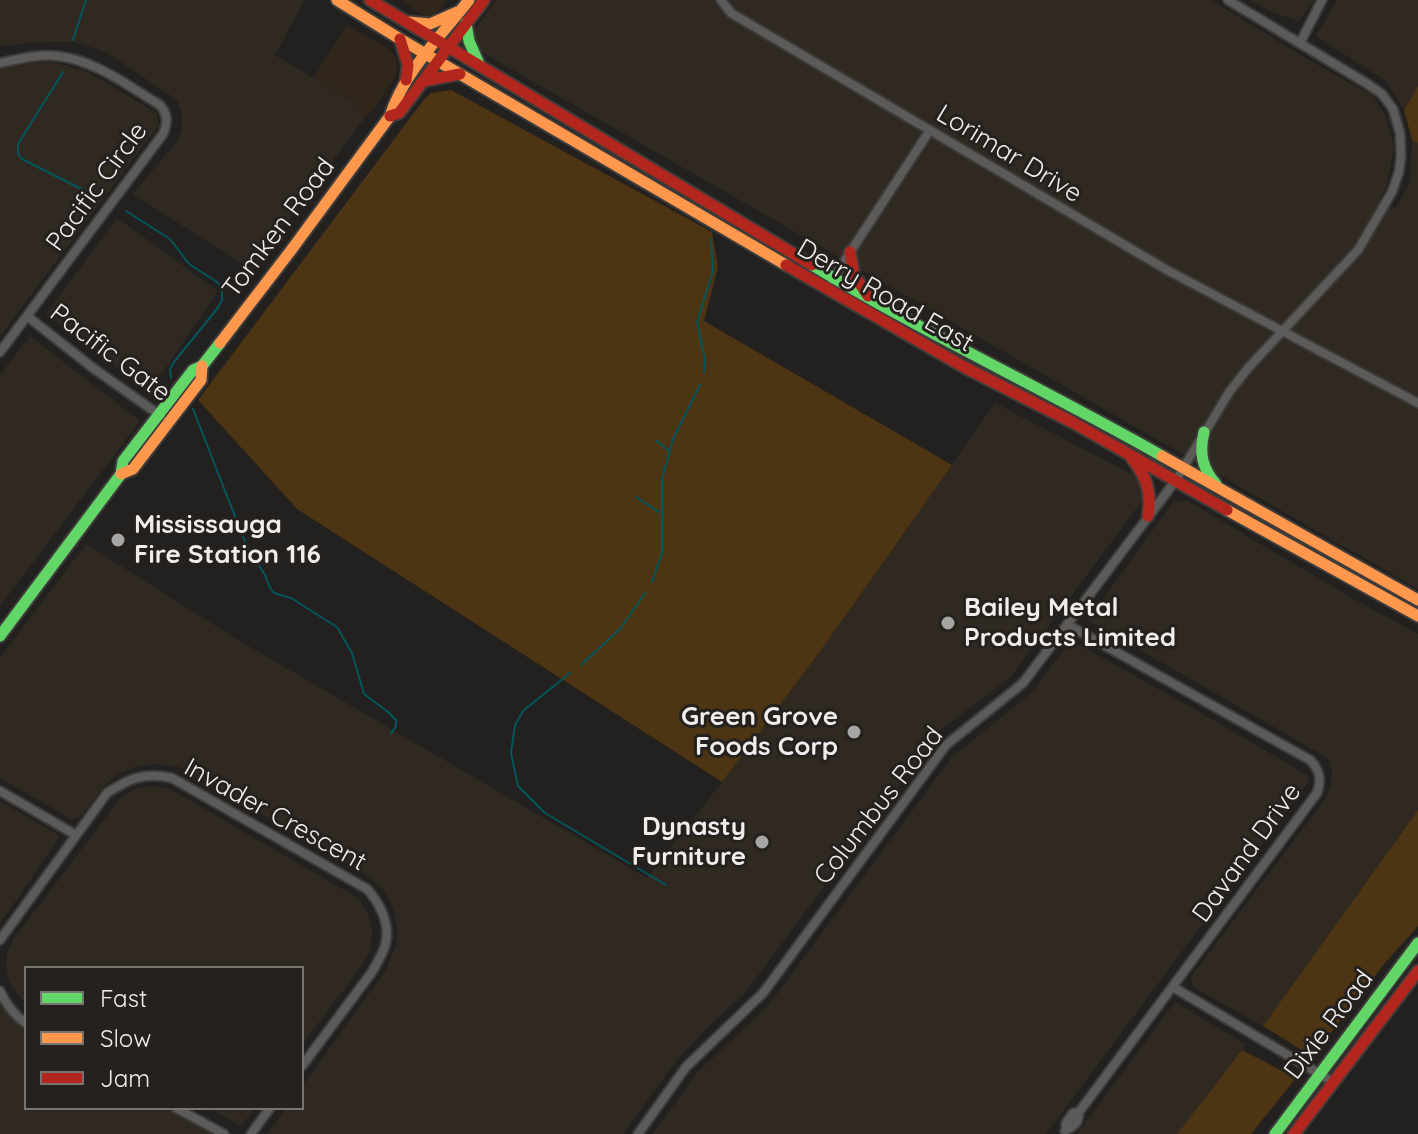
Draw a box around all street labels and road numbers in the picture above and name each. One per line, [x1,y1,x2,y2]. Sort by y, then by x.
street label: Lorimar Drive [931,98,1087,210]
street label: Pacific Circle [40,117,154,257]
street label: Tomken Road [216,152,342,304]
street label: Derry Road East [791,233,979,359]
street label: Pacific Gate [43,297,177,409]
street label: Columbus Road [808,721,950,891]
street label: Invader Crescent [178,752,372,878]
street label: Davand Drive [1186,777,1308,929]
street label: Dixie Road [1278,964,1380,1086]

